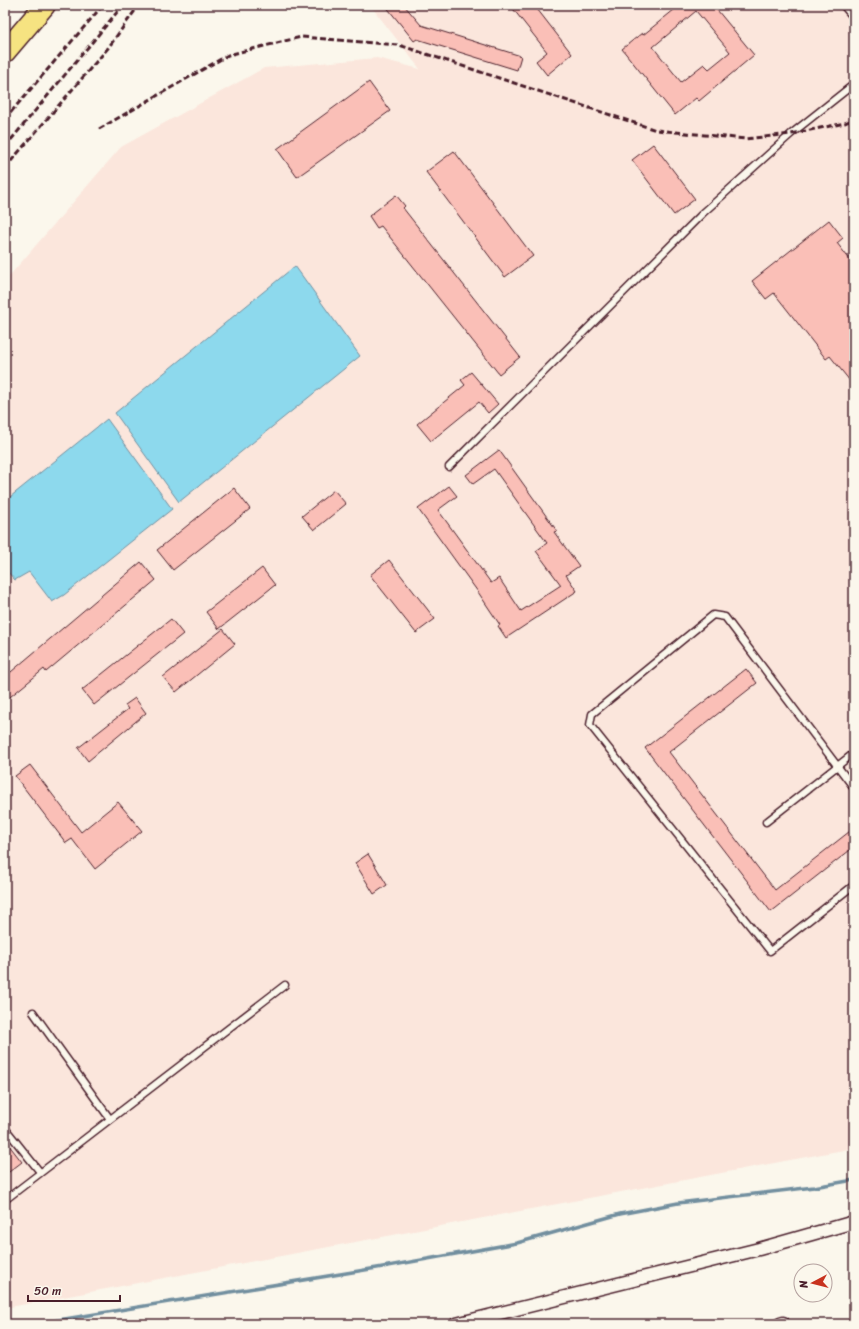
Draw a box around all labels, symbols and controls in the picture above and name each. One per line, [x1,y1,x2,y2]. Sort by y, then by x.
north arrow [793,1263,833,1303]
scale bar [28,1277,120,1303]
text: N [794,1279,814,1290]
text: 50 m [34,1280,61,1302]

